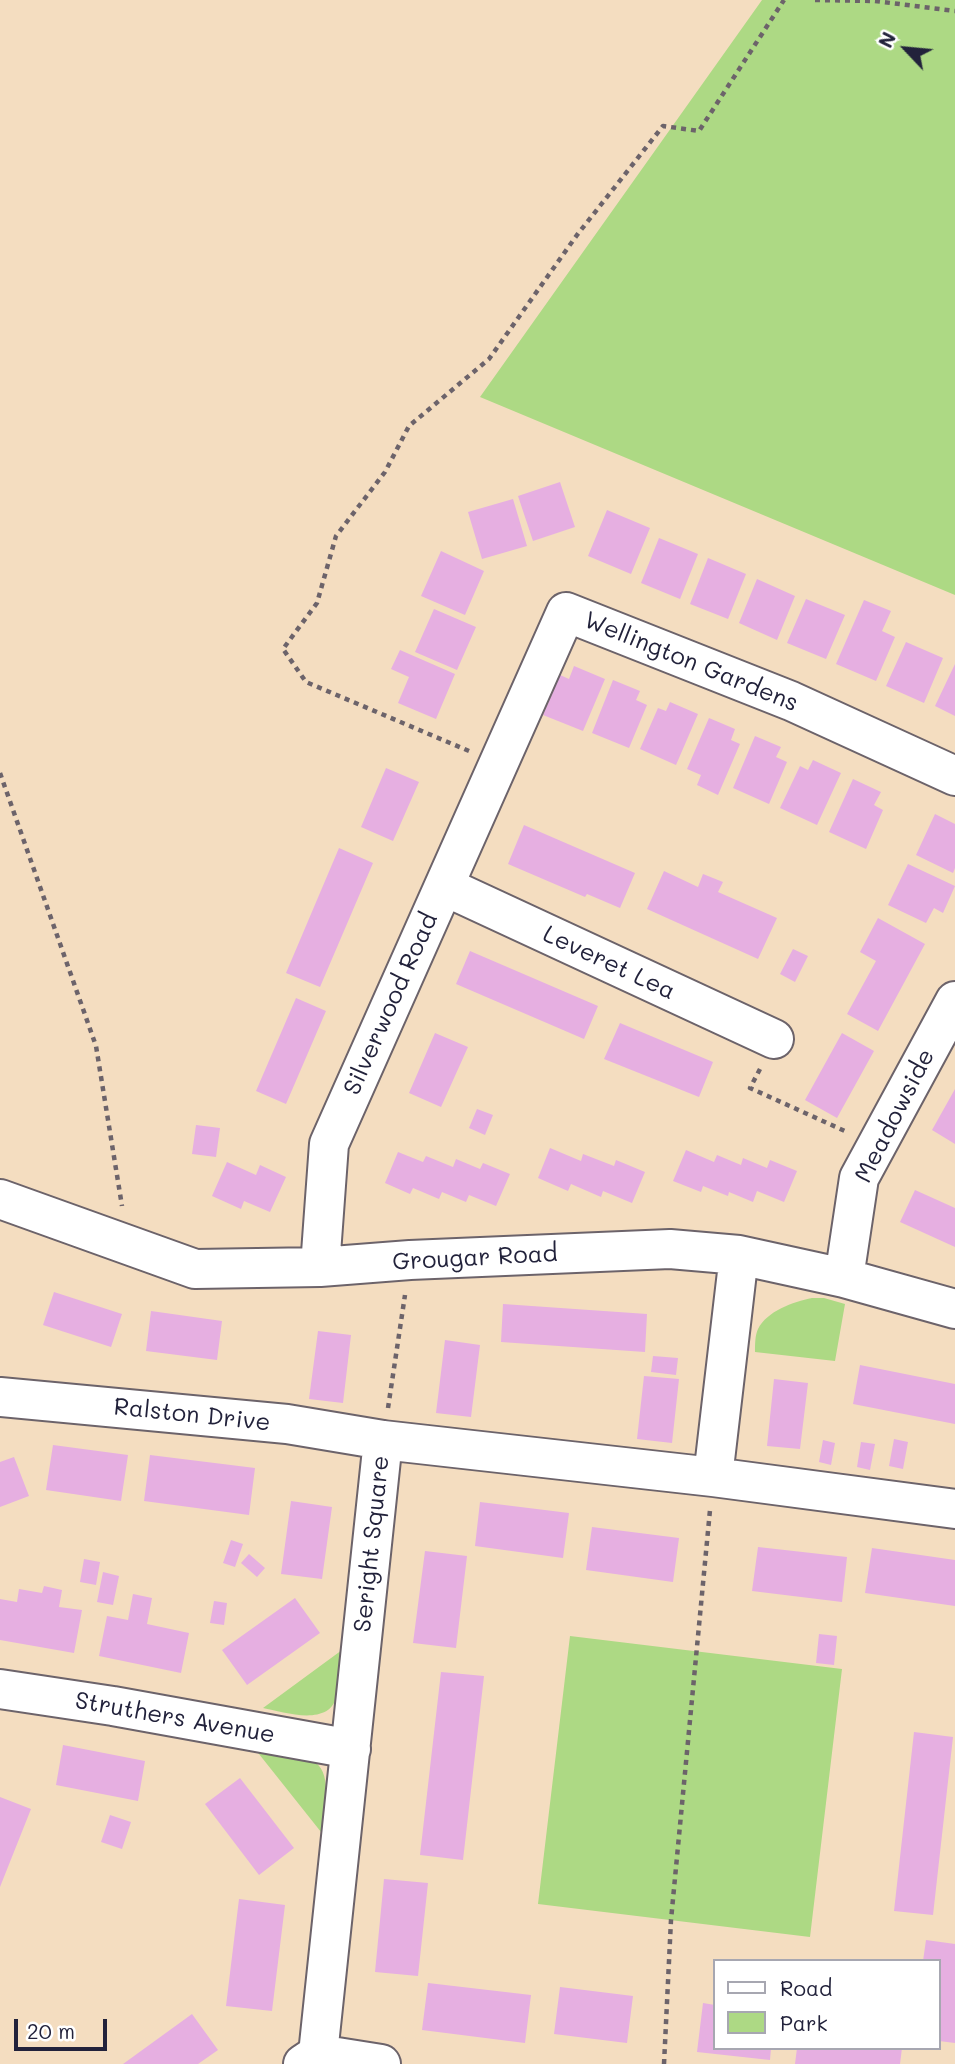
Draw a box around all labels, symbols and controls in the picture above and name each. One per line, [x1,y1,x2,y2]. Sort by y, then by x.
north arrow [871,14,941,84]
text: N [872,28,901,52]
street label: Wellington Gardens [580,606,802,718]
street label: Silverwood Road [338,909,444,1099]
street label: Leveret Lea [538,920,680,1006]
street label: Meadowside [849,1044,941,1188]
street label: Grougar Road [392,1239,558,1277]
street label: Ralston Drive [112,1392,272,1438]
street label: Seright Square [348,1454,396,1634]
street label: Struthers Avenue [73,1686,277,1750]
legend [713,1959,941,2050]
text: Road [780,1974,832,2001]
scale bar [18,2004,110,2048]
text: Park [780,2009,828,2036]
text: 20 m [27,2017,75,2044]

